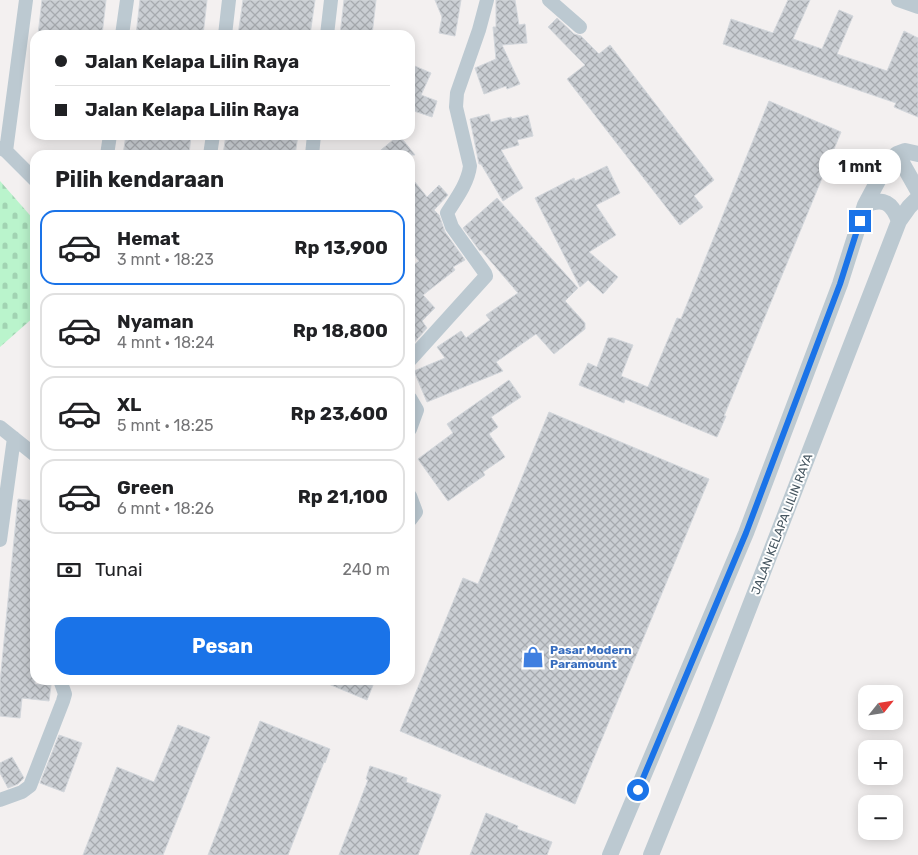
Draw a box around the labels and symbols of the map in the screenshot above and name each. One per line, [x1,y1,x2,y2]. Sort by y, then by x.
callout: 1 mnt [819,148,901,184]
route end [849,210,871,232]
street label: JALAN KELAPA LILIN RAYA [749,451,815,597]
place label: Pasar Modern Paramount [550,643,632,671]
shop icon: Pasar Modern Paramount [520,644,546,670]
north arrow [858,685,902,730]
route start [627,779,649,801]

